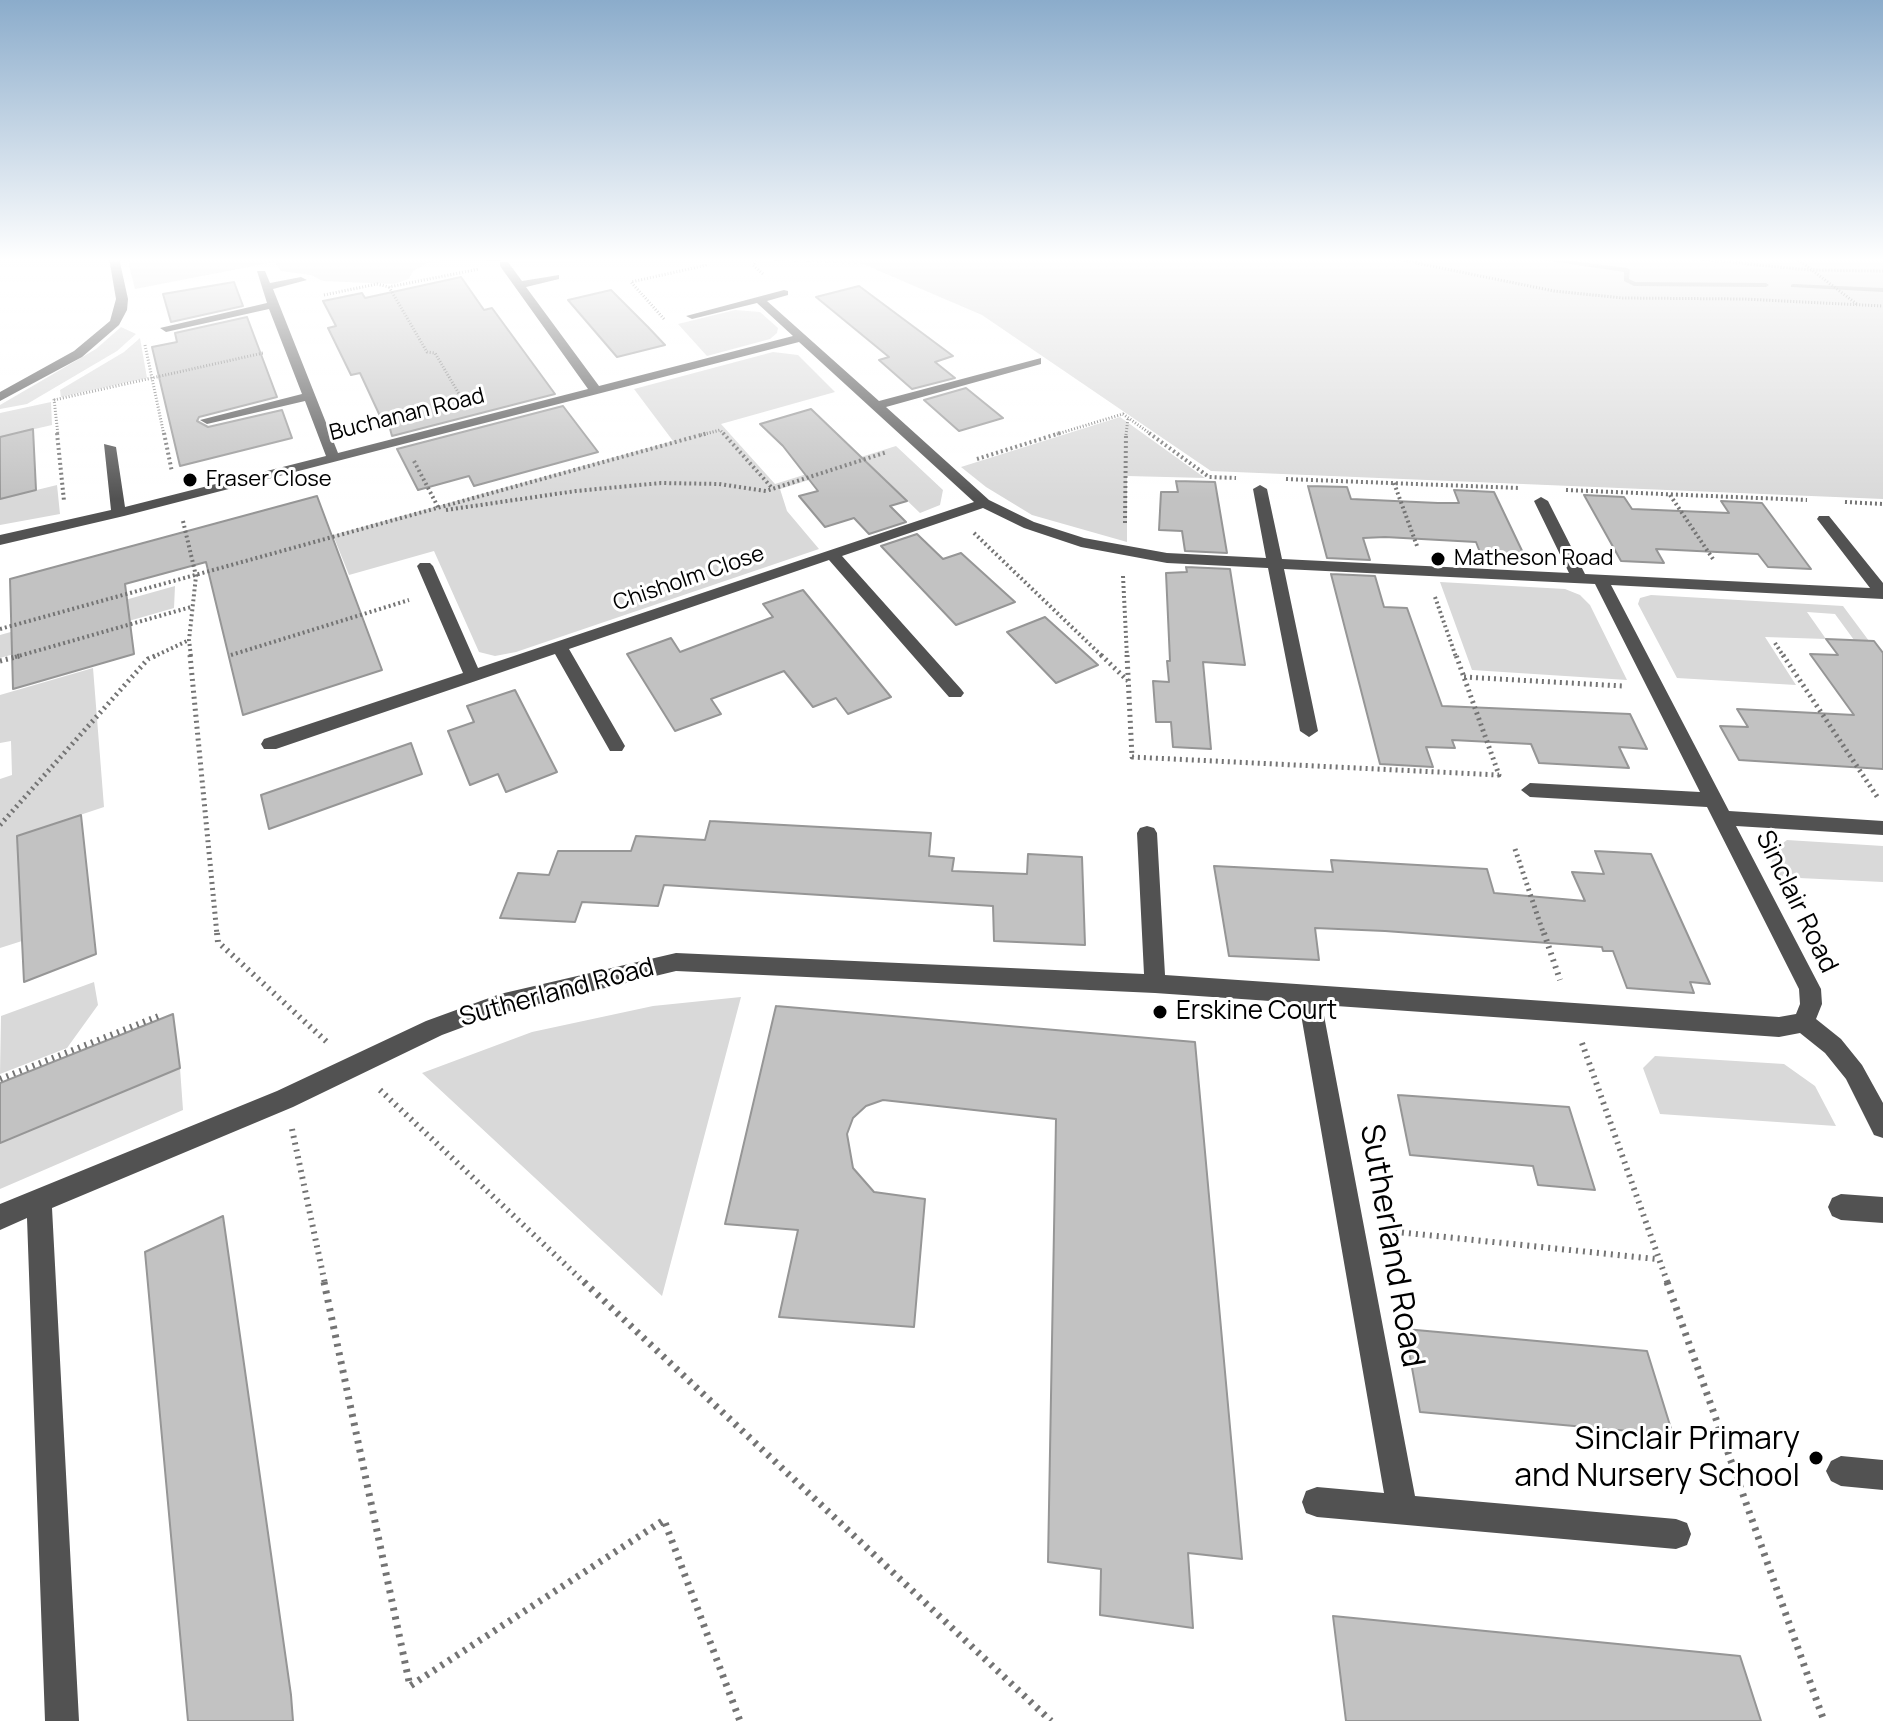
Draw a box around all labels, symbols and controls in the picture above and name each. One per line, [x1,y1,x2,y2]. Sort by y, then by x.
street label: Buchanan Road [327,383,487,447]
place label: Fraser Close [206,467,332,493]
marker: Fraser Close [181,471,199,489]
street label: Chisholm Close [610,541,768,617]
place label: Matheson Road [1454,546,1614,572]
marker: Matheson Road [1429,550,1447,568]
street label: Sinclair Road [1748,826,1844,978]
street label: Sutherland Road [456,952,658,1034]
place label: Erskine Court [1176,996,1337,1028]
marker: Erskine Court [1151,1003,1169,1021]
street label: Sutherland Road [1351,1121,1431,1371]
place label: Sinclair Primary and Nursery School [1514,1421,1800,1496]
marker: Sinclair Primary and Nursery School [1807,1449,1825,1467]

